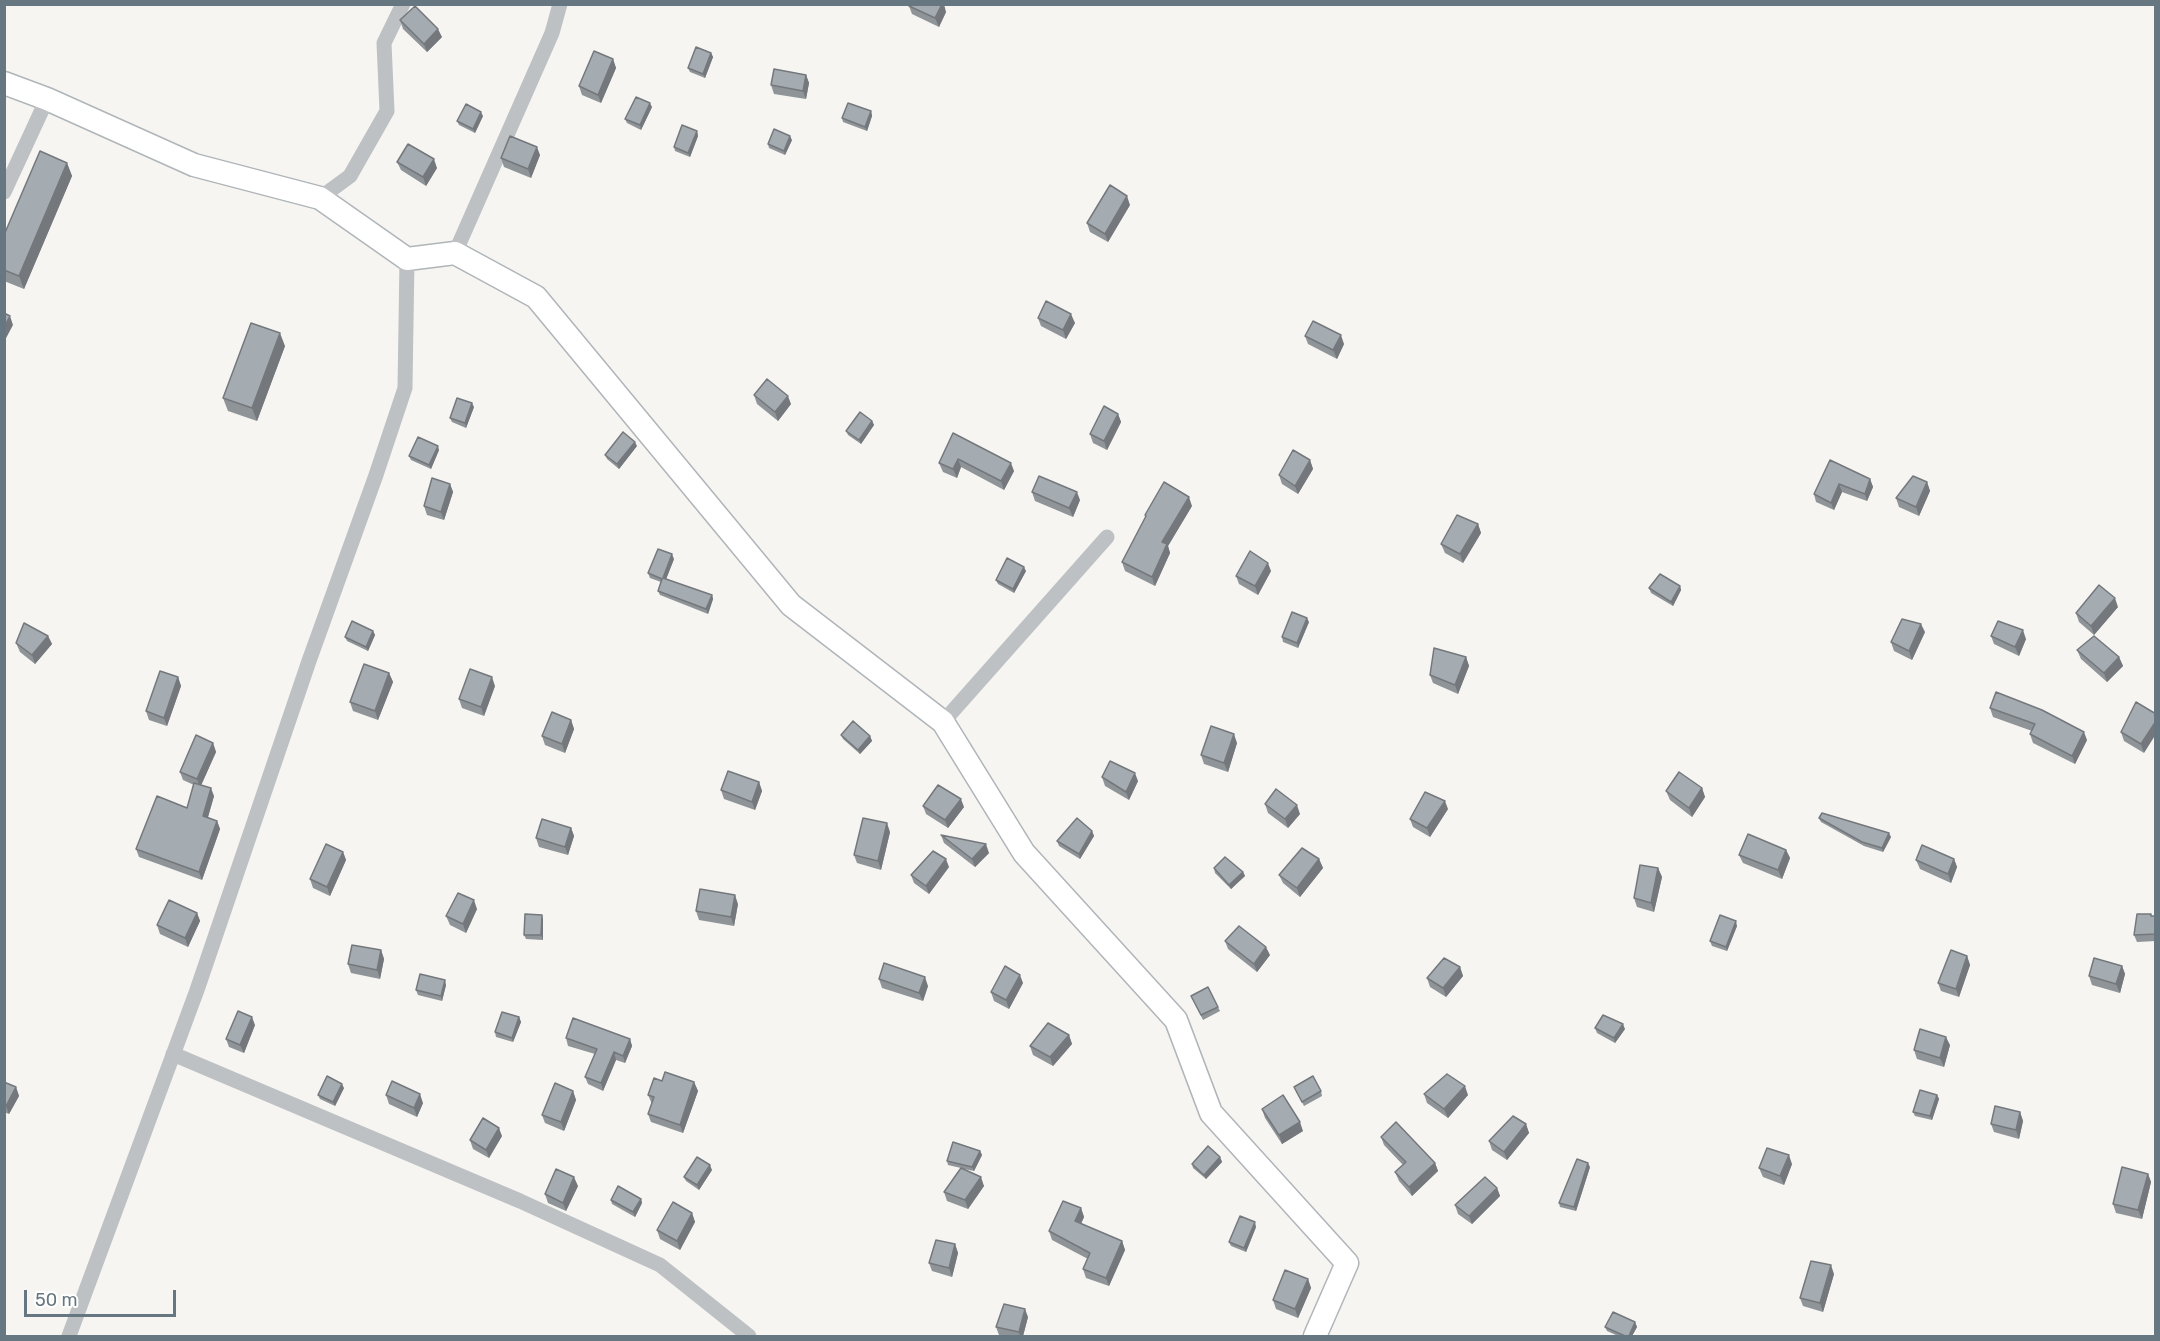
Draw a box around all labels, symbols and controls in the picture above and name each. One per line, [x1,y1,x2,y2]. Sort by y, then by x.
scale bar [27,1278,178,1316]
text: 50 m [35,1289,78,1311]

